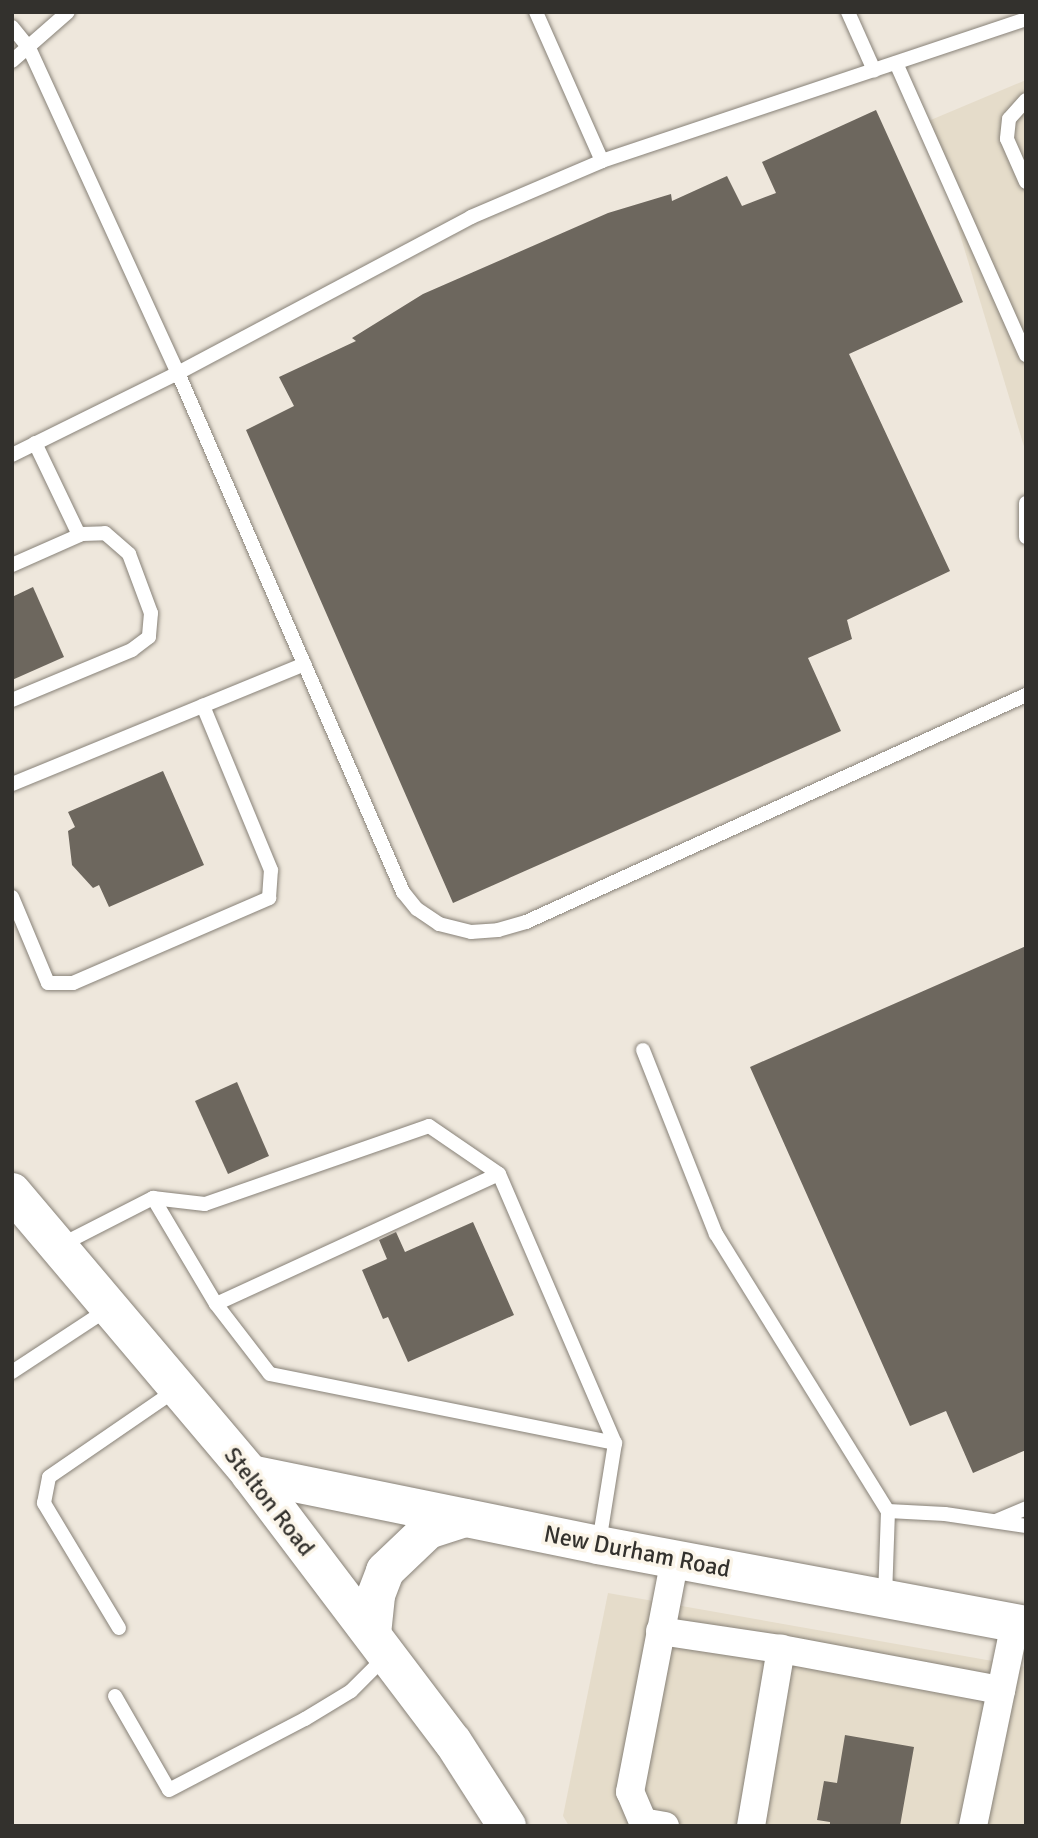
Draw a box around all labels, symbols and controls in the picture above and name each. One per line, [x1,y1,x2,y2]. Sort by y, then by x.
street label: Stelton Road [217,1442,321,1562]
street label: New Durham Road [541,1520,733,1584]

